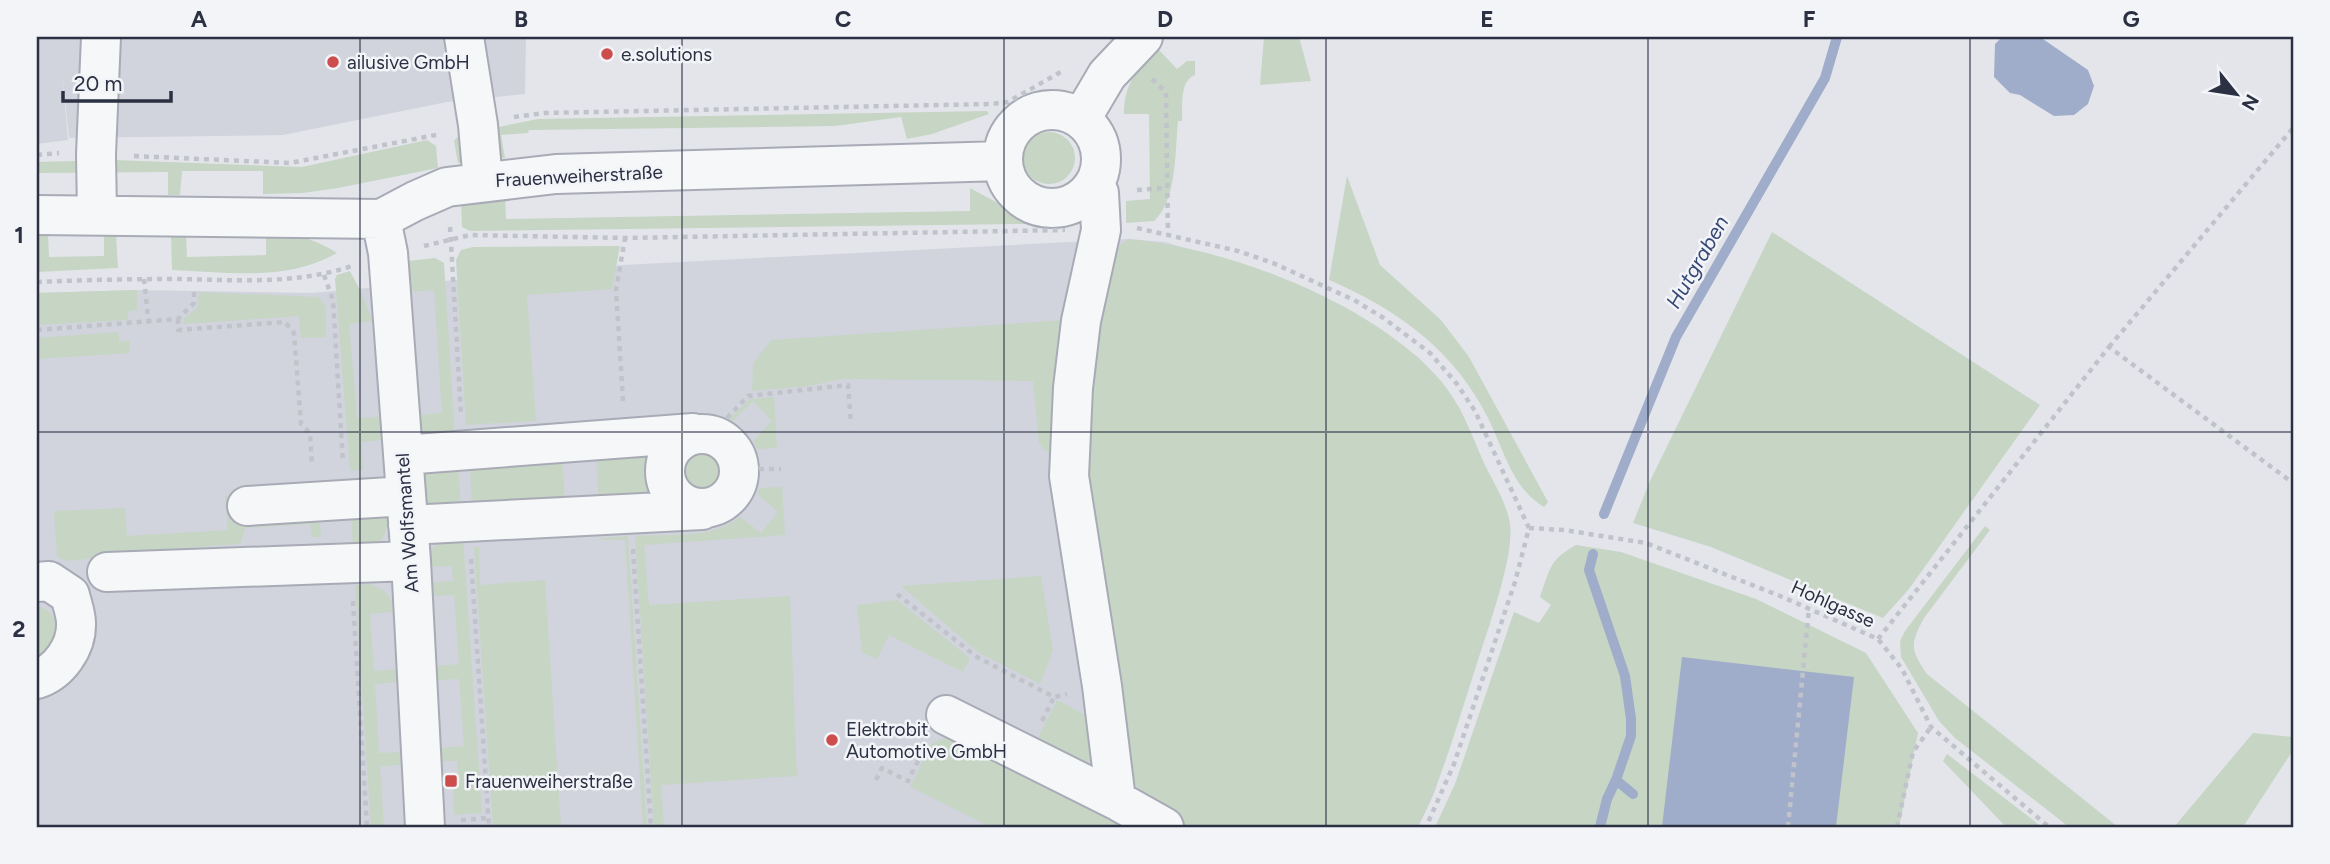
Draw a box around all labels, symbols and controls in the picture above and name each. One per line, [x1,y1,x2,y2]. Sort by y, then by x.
text: A [191,5,208,33]
text: B [514,5,528,33]
text: C [835,5,852,33]
text: D [1157,5,1173,33]
text: E [1480,5,1494,33]
text: F [1803,5,1816,33]
text: G [2122,5,2140,33]
place label: e.solutions [621,43,712,66]
marker: e.solutions [599,46,615,62]
place label: ailusive GmbH [347,51,470,74]
marker: ailusive GmbH [325,54,341,70]
scale bar [63,60,172,104]
north arrow [2200,60,2270,130]
text: 20 m [74,71,122,96]
text: N [2237,90,2264,114]
street label: Frauenweiherstraße [495,160,663,192]
water label: Hutgraben [1660,211,1734,313]
text: 1 [14,221,24,249]
street label: Am Wolfsmantel [391,452,423,594]
street label: Hohlgasse [1788,575,1878,633]
text: 2 [12,615,26,643]
place label: Elektrobit Automotive GmbH [846,718,1007,763]
marker: Elektrobit Automotive GmbH [824,732,840,748]
place label: Frauenweiherstraße [465,770,633,793]
marker: Frauenweiherstraße [443,773,459,789]

